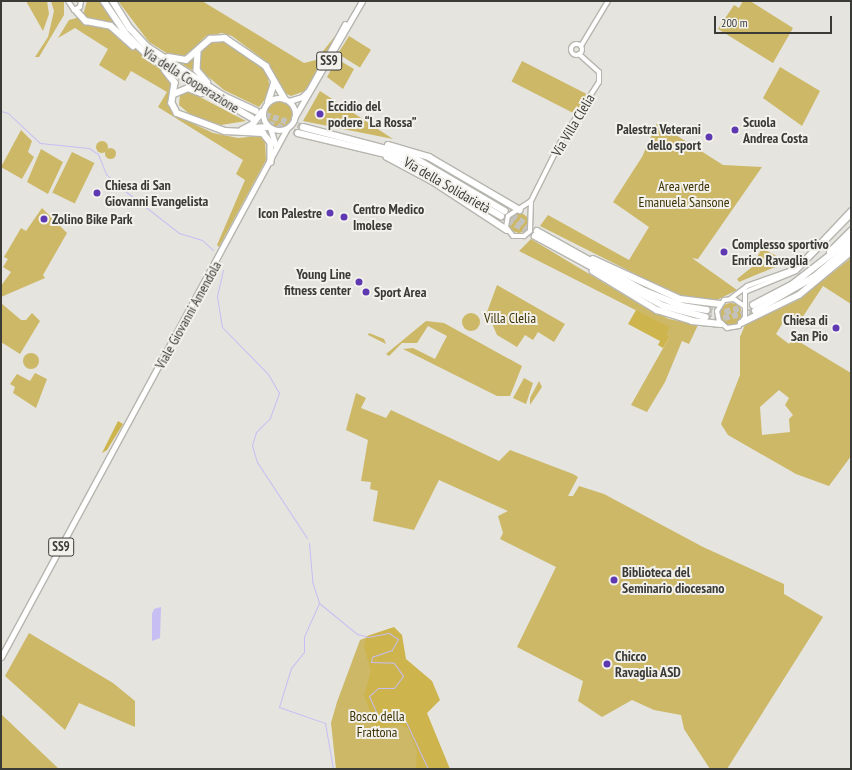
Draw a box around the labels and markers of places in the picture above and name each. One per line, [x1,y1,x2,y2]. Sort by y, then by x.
place label: Eccidio del podere “La Rossa” [328,98,418,130]
marker: Eccidio del podere “La Rossa” [315,109,325,119]
place label: Scuola Andrea Costa [743,114,808,146]
place label: Palestra Veterani dello sport [616,121,701,154]
marker: Scuola Andrea Costa [730,125,740,135]
marker: Palestra Veterani dello sport [704,132,714,142]
place label: Chiesa di San Giovanni Evangelista [105,177,208,210]
marker: Chiesa di San Giovanni Evangelista [92,188,102,198]
place label: Centro Medico Imolese [353,201,424,234]
place label: Icon Palestre [258,205,322,221]
marker: Icon Palestre [325,208,335,218]
place label: Zolino Bike Park [52,211,133,227]
marker: Centro Medico Imolese [338,211,350,223]
marker: Zolino Bike Park [39,214,49,224]
place label: Complesso sportivo Enrico Ravaglia [732,236,829,268]
marker: Complesso sportivo Enrico Ravaglia [719,247,729,257]
place label: Young Line fitness center [284,266,351,298]
marker: Young Line fitness center [354,277,364,287]
place label: Sport Area [374,284,427,300]
marker: Sport Area [361,287,371,297]
place label: Chiesa di San Pio [783,312,828,344]
marker: Chiesa di San Pio [831,323,841,333]
place label: Biblioteca del Seminario diocesano [622,564,725,596]
marker: Biblioteca del Seminario diocesano [609,575,619,585]
place label: Chicco Ravaglia ASD [615,648,681,680]
marker: Chicco Ravaglia ASD [602,659,612,669]

